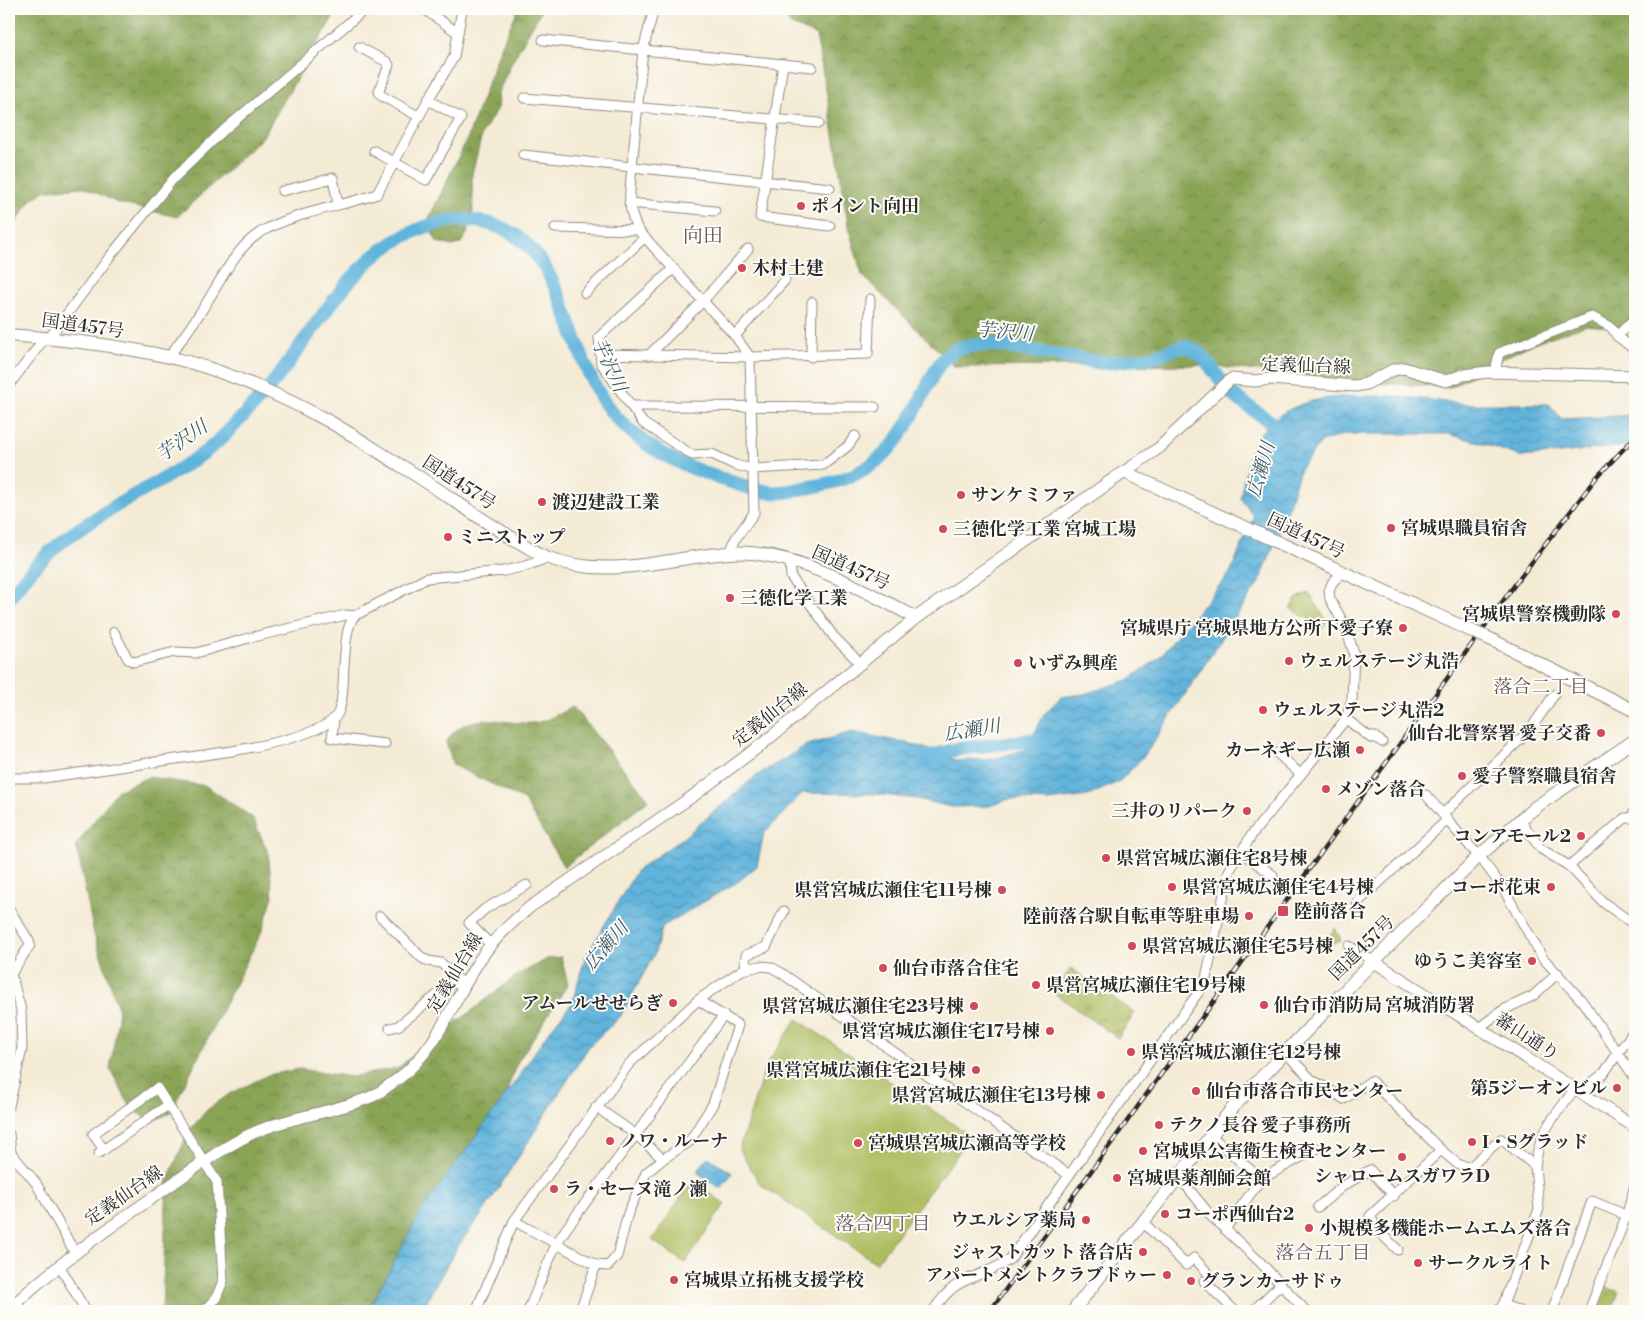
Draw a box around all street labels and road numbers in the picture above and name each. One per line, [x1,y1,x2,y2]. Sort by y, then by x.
street label: 国道457号 [40,309,126,343]
street label: 定義仙台線 [1261,353,1351,379]
street label: 国道457号 [418,451,500,515]
street label: 国道457号 [1263,508,1349,564]
street label: 国道457号 [808,541,894,595]
street label: 定義仙台線 [728,678,812,752]
street label: 国道457号 [1325,911,1399,985]
street label: 定義仙台線 [422,929,488,1017]
street label: 蕃山通り [1491,1008,1563,1066]
street label: 定義仙台線 [81,1161,167,1231]

